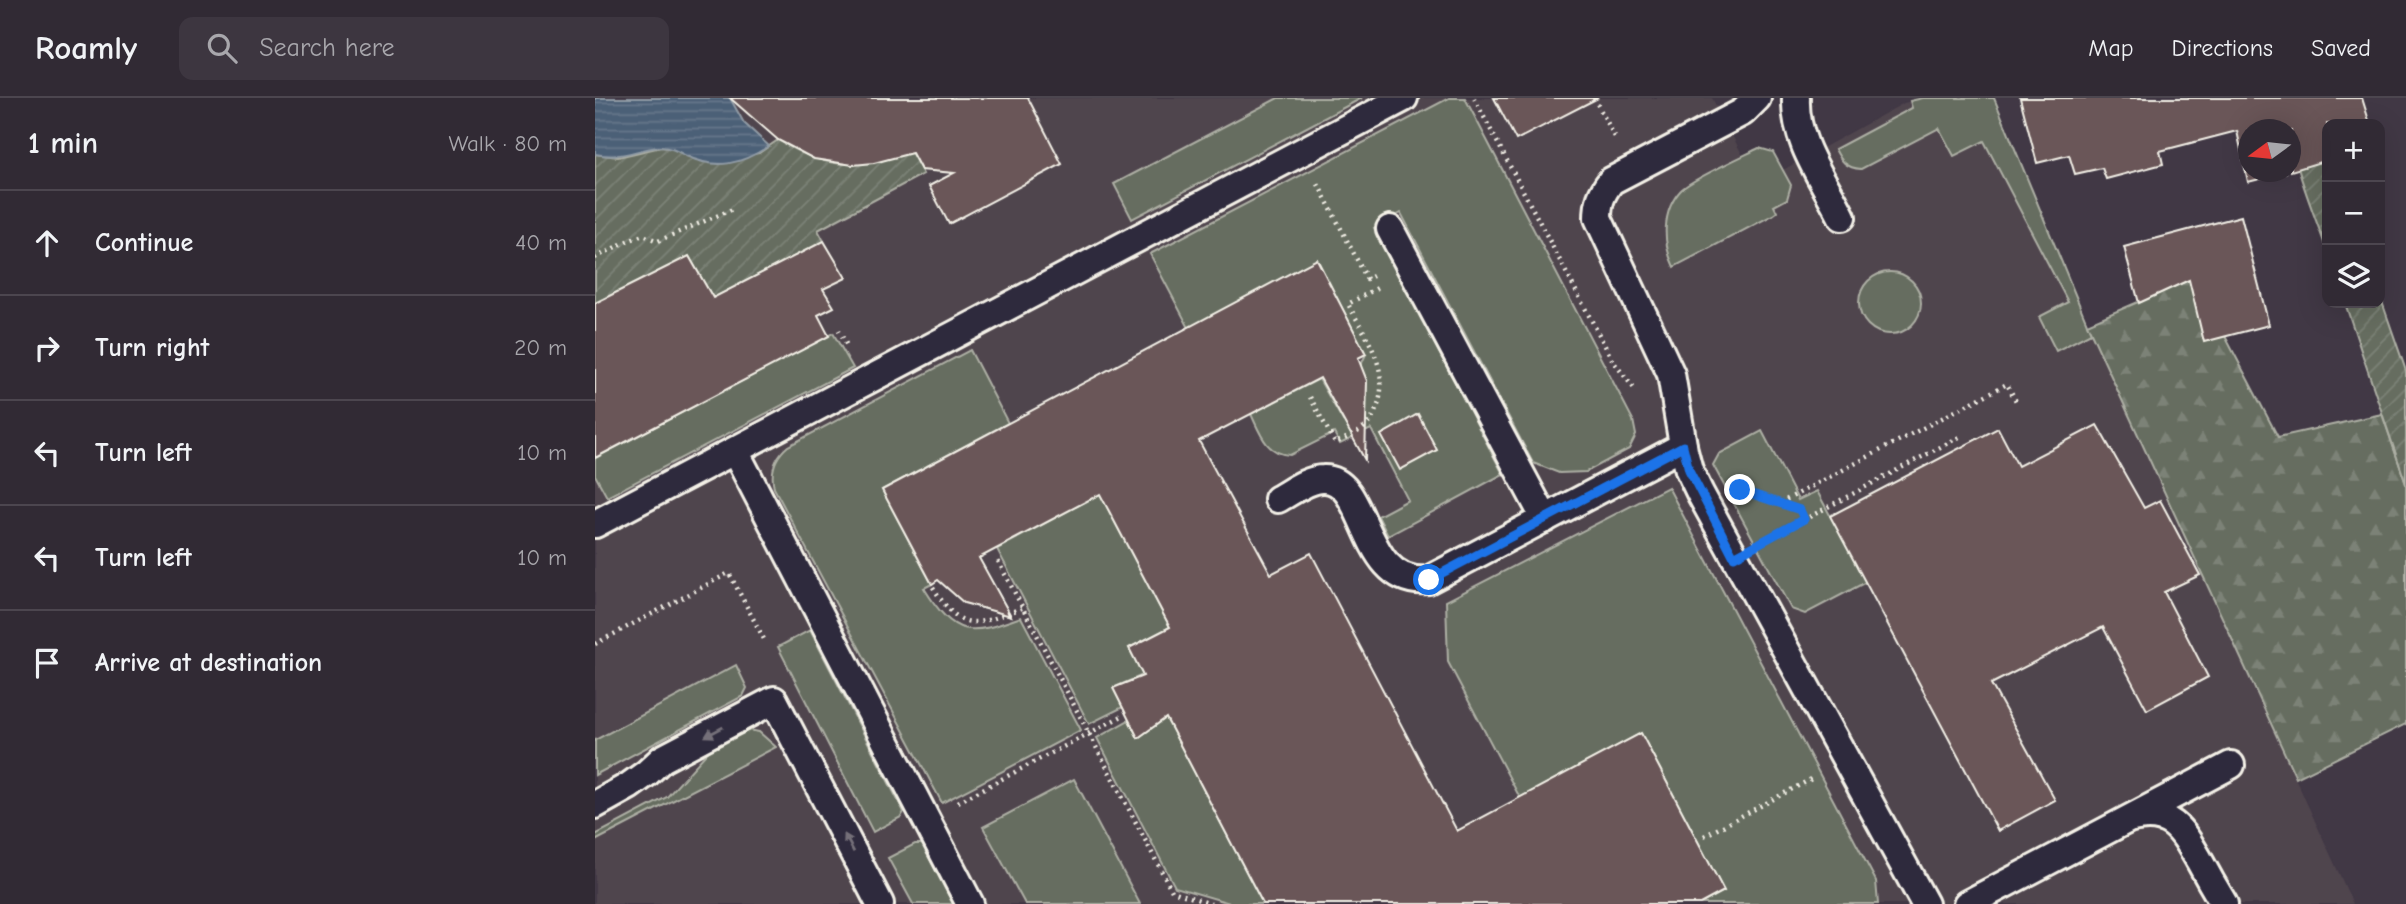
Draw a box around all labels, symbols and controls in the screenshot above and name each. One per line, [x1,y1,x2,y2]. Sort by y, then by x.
search box [179,17,669,80]
text: Roamly [35,29,137,67]
icon: search [203,29,241,67]
text: Search here [259,33,395,63]
text: Map [2088,34,2134,62]
text: Directions [2172,34,2273,62]
text: Saved [2311,34,2371,62]
north arrow [2238,119,2301,182]
map controls [2322,119,2385,308]
button: + [2322,119,2385,182]
text: 1 min [28,126,98,161]
text: Walk · 80 m [449,130,567,157]
button: − [2322,182,2385,245]
icon: ahead [28,224,66,262]
text: Continue [95,228,193,258]
text: 40 m [515,229,567,256]
button: layers [2322,245,2385,308]
icon: right [28,329,66,367]
text: Turn right [95,333,209,363]
text: 20 m [514,334,567,361]
icon: left [28,434,66,472]
text: Turn left [95,438,192,468]
text: 10 m [517,439,567,466]
route end [1724,474,1755,505]
icon: left [28,539,66,577]
text: Turn left [95,543,192,573]
text: 10 m [517,544,567,571]
route start [1413,564,1444,595]
icon: arrive [28,644,66,682]
text: Arrive at destination [95,648,322,678]
one-way arrow [704,726,724,737]
one-way arrow [843,833,855,853]

